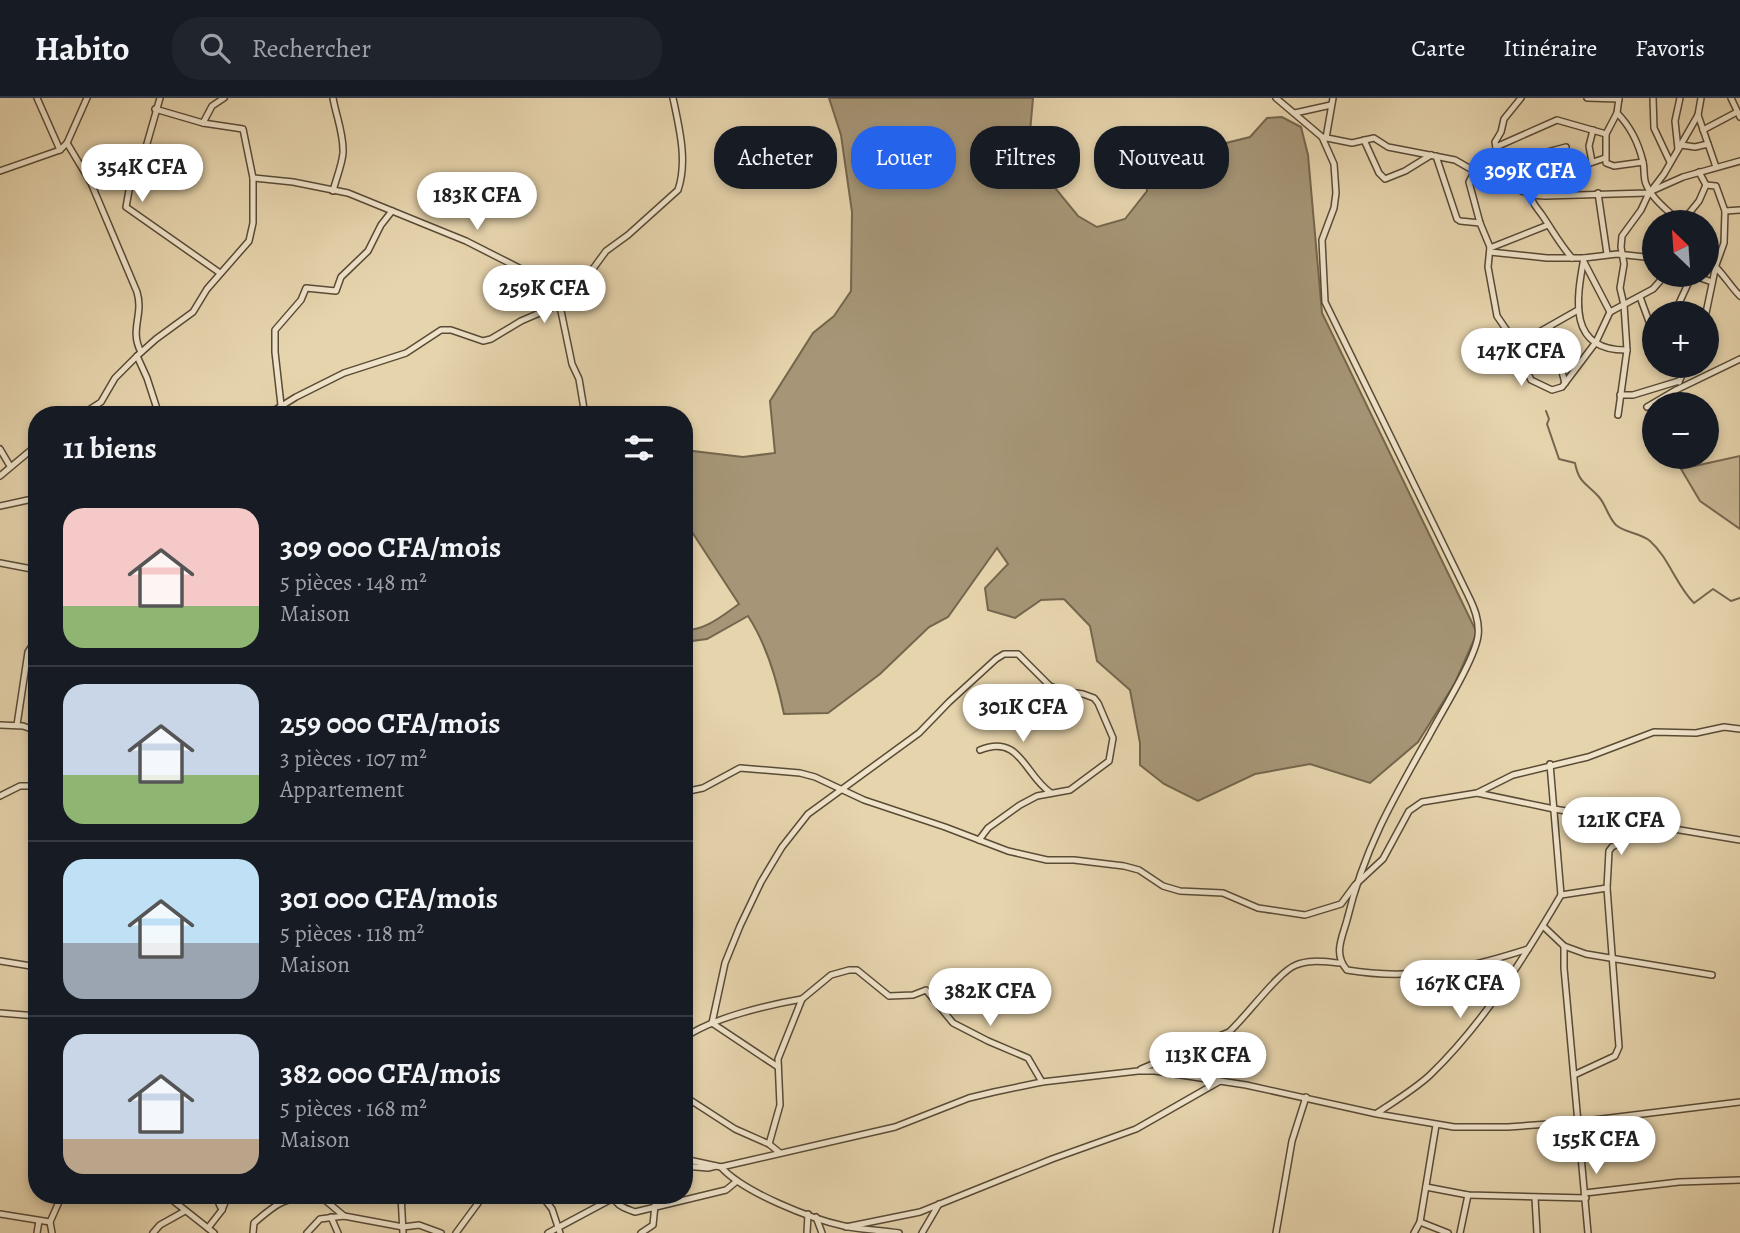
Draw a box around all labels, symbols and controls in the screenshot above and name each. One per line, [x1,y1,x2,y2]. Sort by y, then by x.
search box [172,17,662,80]
text: Habito [35,26,130,71]
icon: search [196,29,234,67]
text: Rechercher [252,31,371,66]
text: Carte [1411,32,1465,64]
text: Itinéraire [1503,32,1597,64]
text: Favoris [1635,32,1705,64]
chip: Acheter [714,126,837,189]
chip: Louer [851,126,956,189]
chip: Filtres [970,126,1080,189]
chip: Nouveau [1094,126,1229,189]
pin: 354K CFA [70,144,214,204]
pin: 309K CFA [1458,148,1602,208]
text: 354K CFA [97,151,187,182]
text: 309K CFA [1484,155,1576,186]
pin: 183K CFA [405,172,549,232]
text: 183K CFA [433,179,521,210]
north arrow [1642,210,1718,287]
map controls [1642,210,1719,469]
pin: 259K CFA [472,266,616,325]
text: 259K CFA [499,272,589,303]
button: + [1642,301,1719,378]
pin: 147K CFA [1449,328,1593,388]
text: 147K CFA [1477,335,1565,366]
button: − [1642,392,1719,469]
text: 11 biens [63,428,157,468]
icon: filters [620,429,658,467]
text: 309 000 CFA/mois [280,527,501,567]
icon: home [119,536,203,620]
text: 5 pièces · 148 m² [280,567,427,598]
text: Maison [280,598,350,629]
pin: 301K CFA [951,684,1095,744]
text: 301K CFA [979,691,1067,722]
text: 259 000 CFA/mois [280,703,500,743]
icon: home [119,712,203,796]
text: 3 pièces · 107 m² [280,743,427,774]
text: Appartement [280,774,404,805]
pin: 121K CFA [1549,798,1693,857]
text: 121K CFA [1578,804,1664,835]
text: 301 000 CFA/mois [280,878,498,918]
icon: home [119,887,203,971]
text: 5 pièces · 118 m² [280,918,424,949]
text: Maison [280,949,350,980]
pin: 167K CFA [1388,960,1532,1020]
text: 167K CFA [1416,967,1504,998]
pin: 382K CFA [918,968,1062,1028]
text: 382K CFA [944,975,1036,1006]
pin: 113K CFA [1136,1032,1280,1092]
text: 113K CFA [1165,1039,1251,1070]
text: 382 000 CFA/mois [280,1053,501,1093]
icon: home [119,1062,203,1146]
text: 5 pièces · 168 m² [280,1093,427,1124]
pin: 155K CFA [1524,1116,1668,1176]
text: 155K CFA [1553,1123,1639,1154]
text: Maison [280,1124,350,1155]

